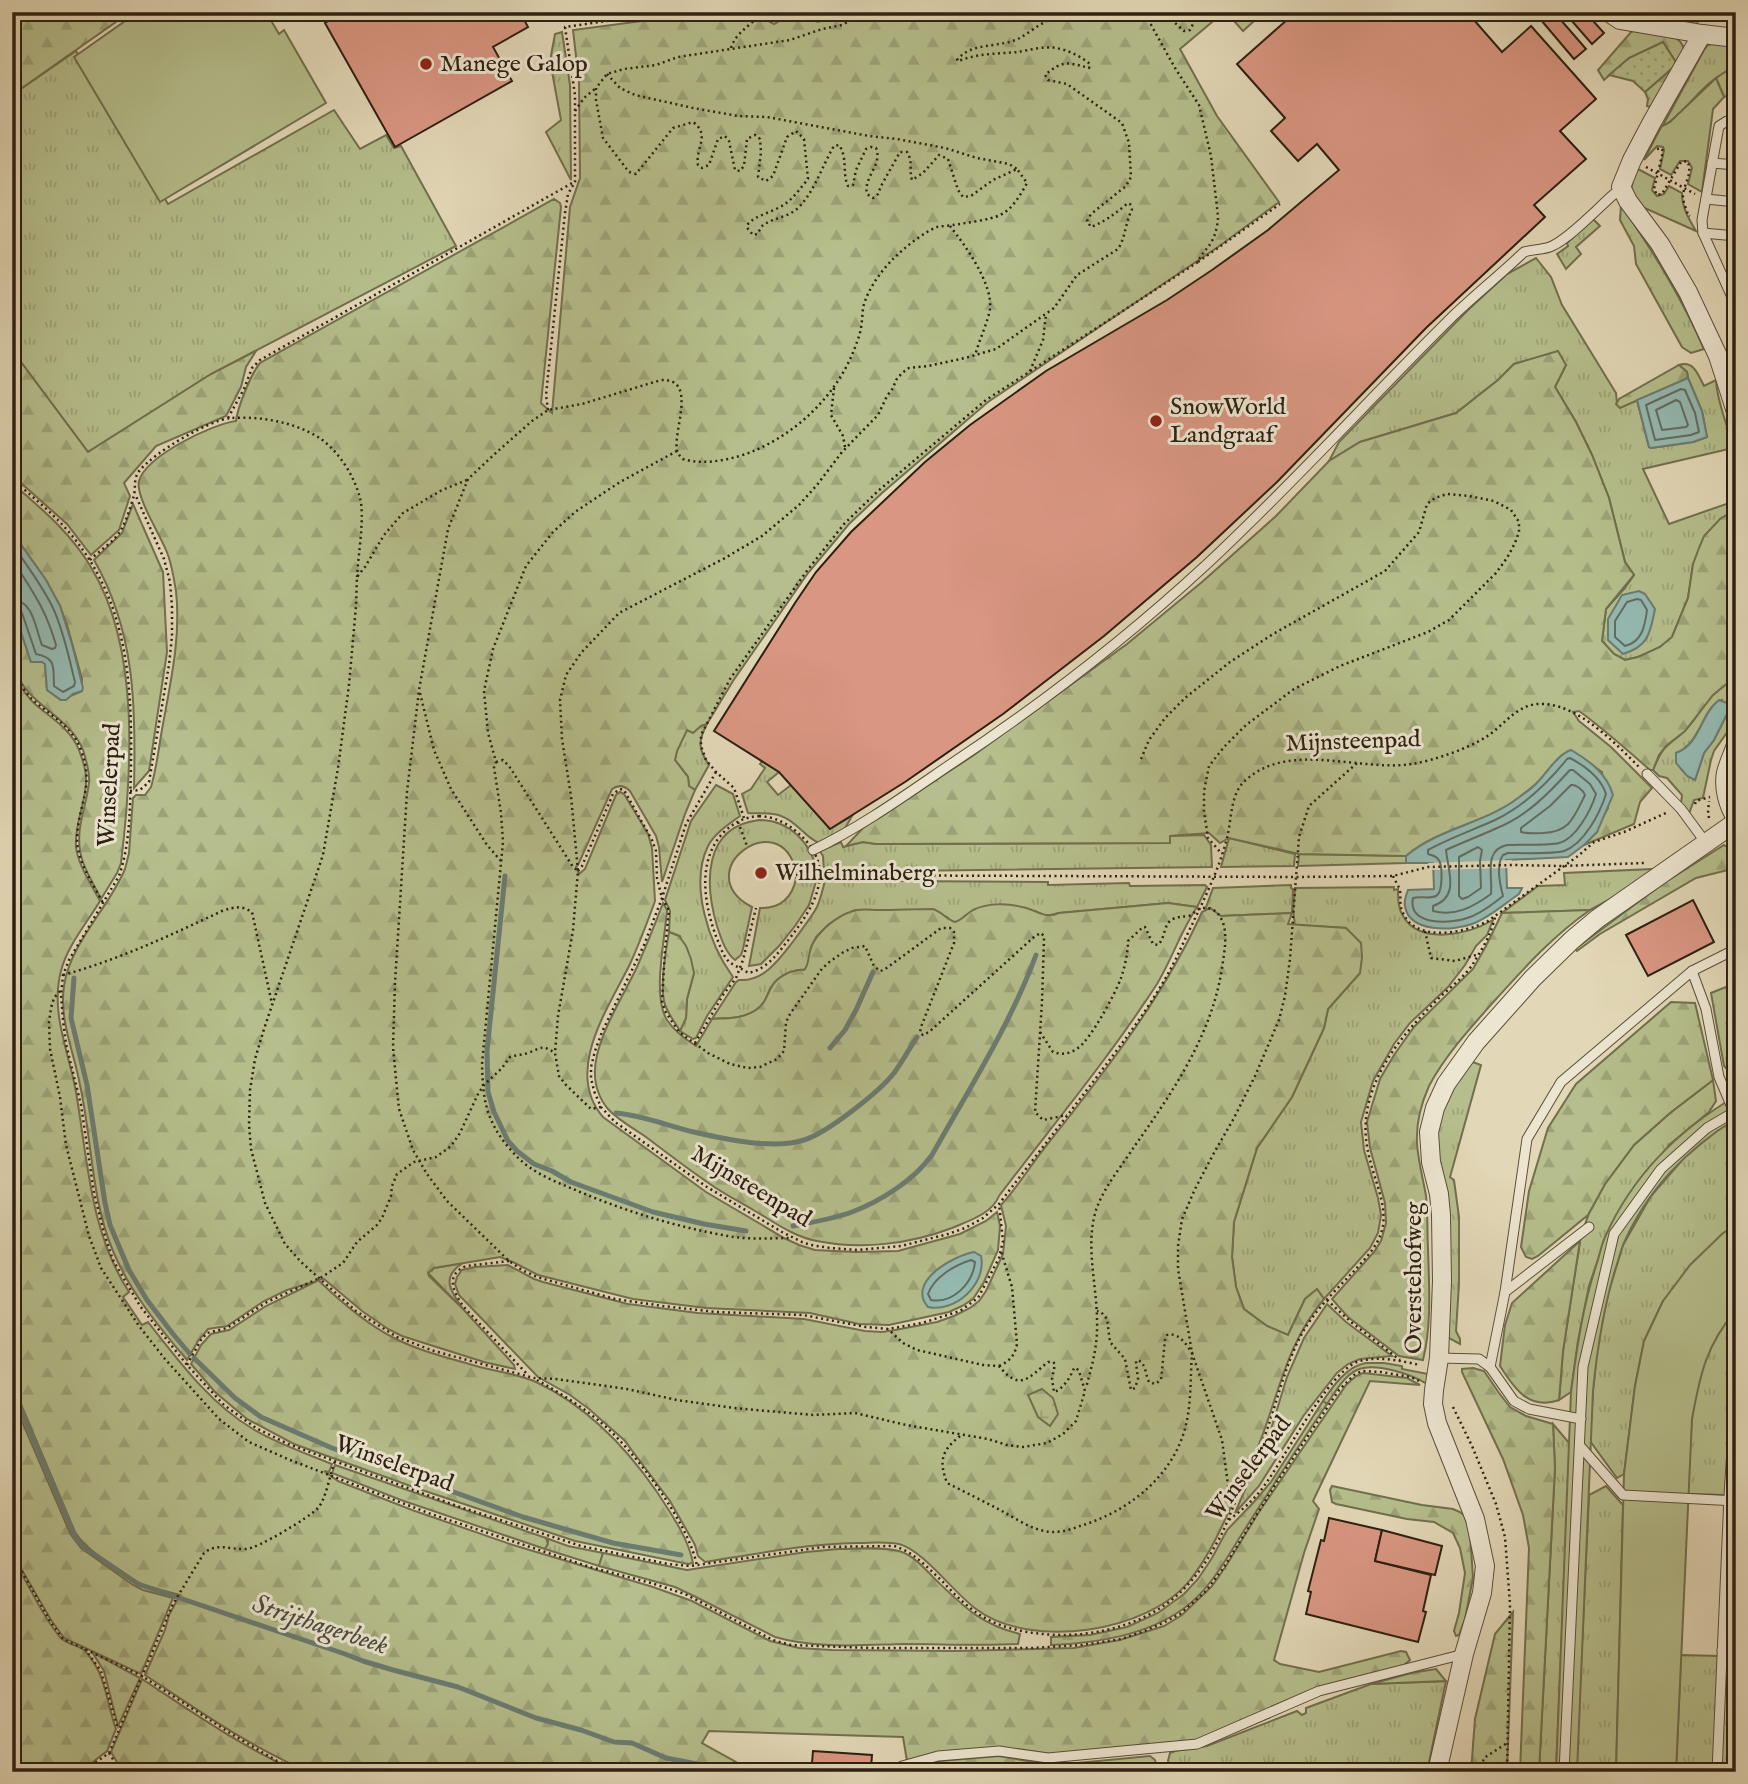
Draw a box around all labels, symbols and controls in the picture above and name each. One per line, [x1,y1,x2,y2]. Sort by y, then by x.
place label: Manege Galop [440,49,588,80]
marker: Manege Galop [418,56,434,72]
place label: SnowWorld Landgraaf [1170,392,1286,451]
marker: SnowWorld Landgraaf [1148,413,1164,429]
street label: Winselerpad [91,722,129,848]
street label: Mijnsteenpad [1285,724,1421,760]
place label: Wilhelminaberg [775,858,936,889]
marker: Wilhelminaberg [753,865,769,881]
street label: Mijnsteenpad [685,1139,817,1235]
street label: Overstehofweg [1399,1201,1430,1354]
street label: Winselerpad [1199,1410,1299,1528]
street label: Winselerpad [330,1428,458,1500]
water label: Strijthagerbeek [248,1588,393,1664]

